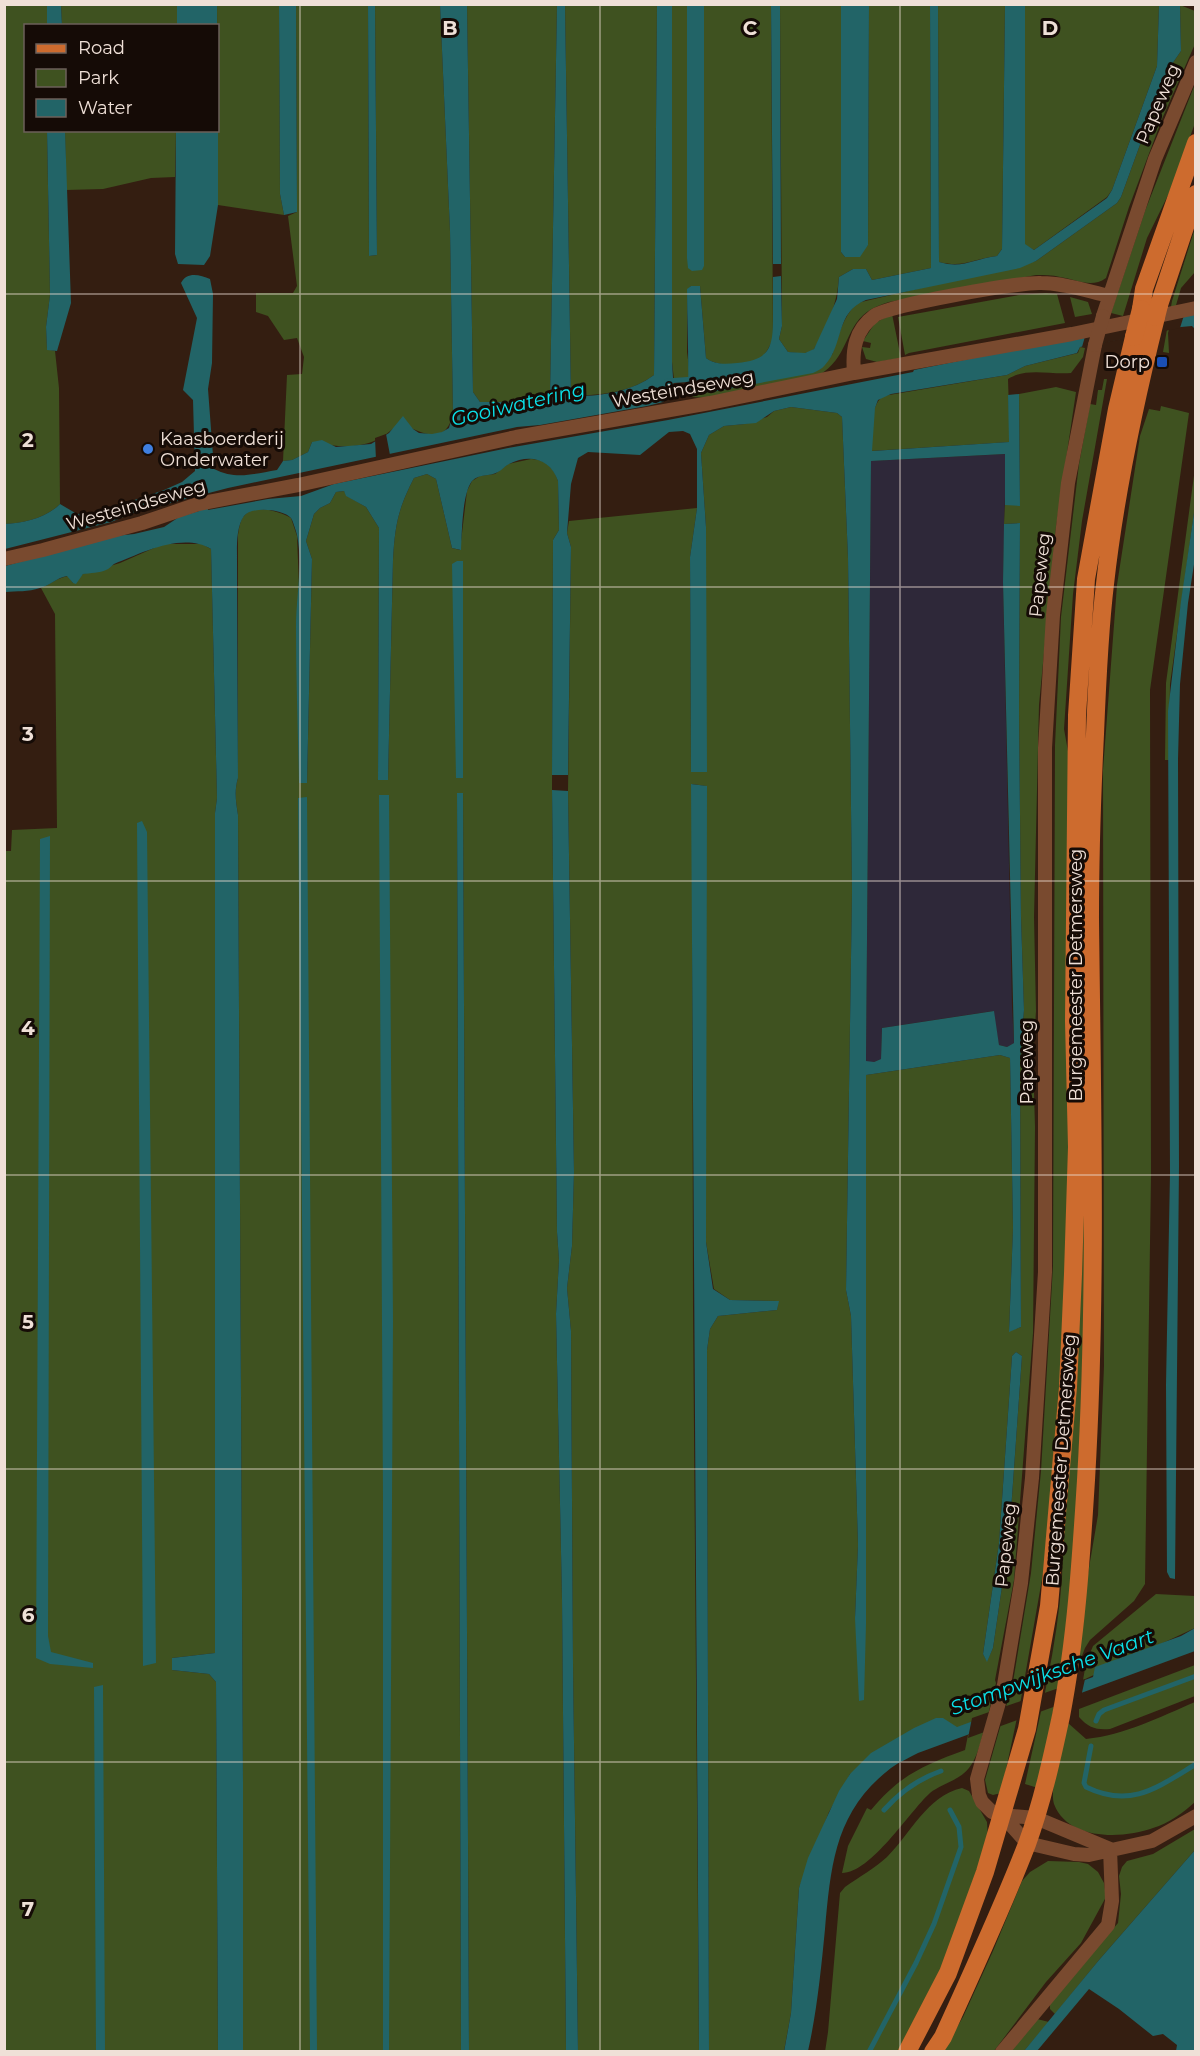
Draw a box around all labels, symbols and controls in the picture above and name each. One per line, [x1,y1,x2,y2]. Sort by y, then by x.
text: B [442,16,458,40]
text: C [743,16,758,40]
text: D [1042,16,1058,40]
legend [24,24,219,132]
text: Road [78,37,125,59]
street label: Papeweg [1131,61,1185,147]
text: Park [78,67,119,89]
text: Water [78,97,133,119]
place label: Dorp [1105,351,1150,373]
marker: Dorp [1155,355,1169,369]
street label: Westeindseweg [610,366,756,412]
water label: Gooiwatering [449,377,587,431]
text: 2 [22,428,34,452]
place label: Kaasboerderij Onderwater [160,428,284,471]
marker: Kaasboerderij Onderwater [141,442,155,456]
street label: Westeindseweg [64,475,208,535]
street label: Papeweg [1025,532,1055,618]
text: 3 [21,722,34,746]
street label: Burgemeester Detmersweg [1065,849,1087,1101]
text: 4 [21,1016,35,1040]
street label: Papeweg [1016,1020,1038,1104]
text: 5 [22,1310,34,1334]
street label: Burgemeester Detmersweg [1041,1333,1081,1587]
street label: Papeweg [991,1502,1021,1588]
text: 6 [22,1603,35,1627]
water label: Stompwijksche Vaart [947,1624,1157,1720]
text: 7 [22,1897,34,1921]

